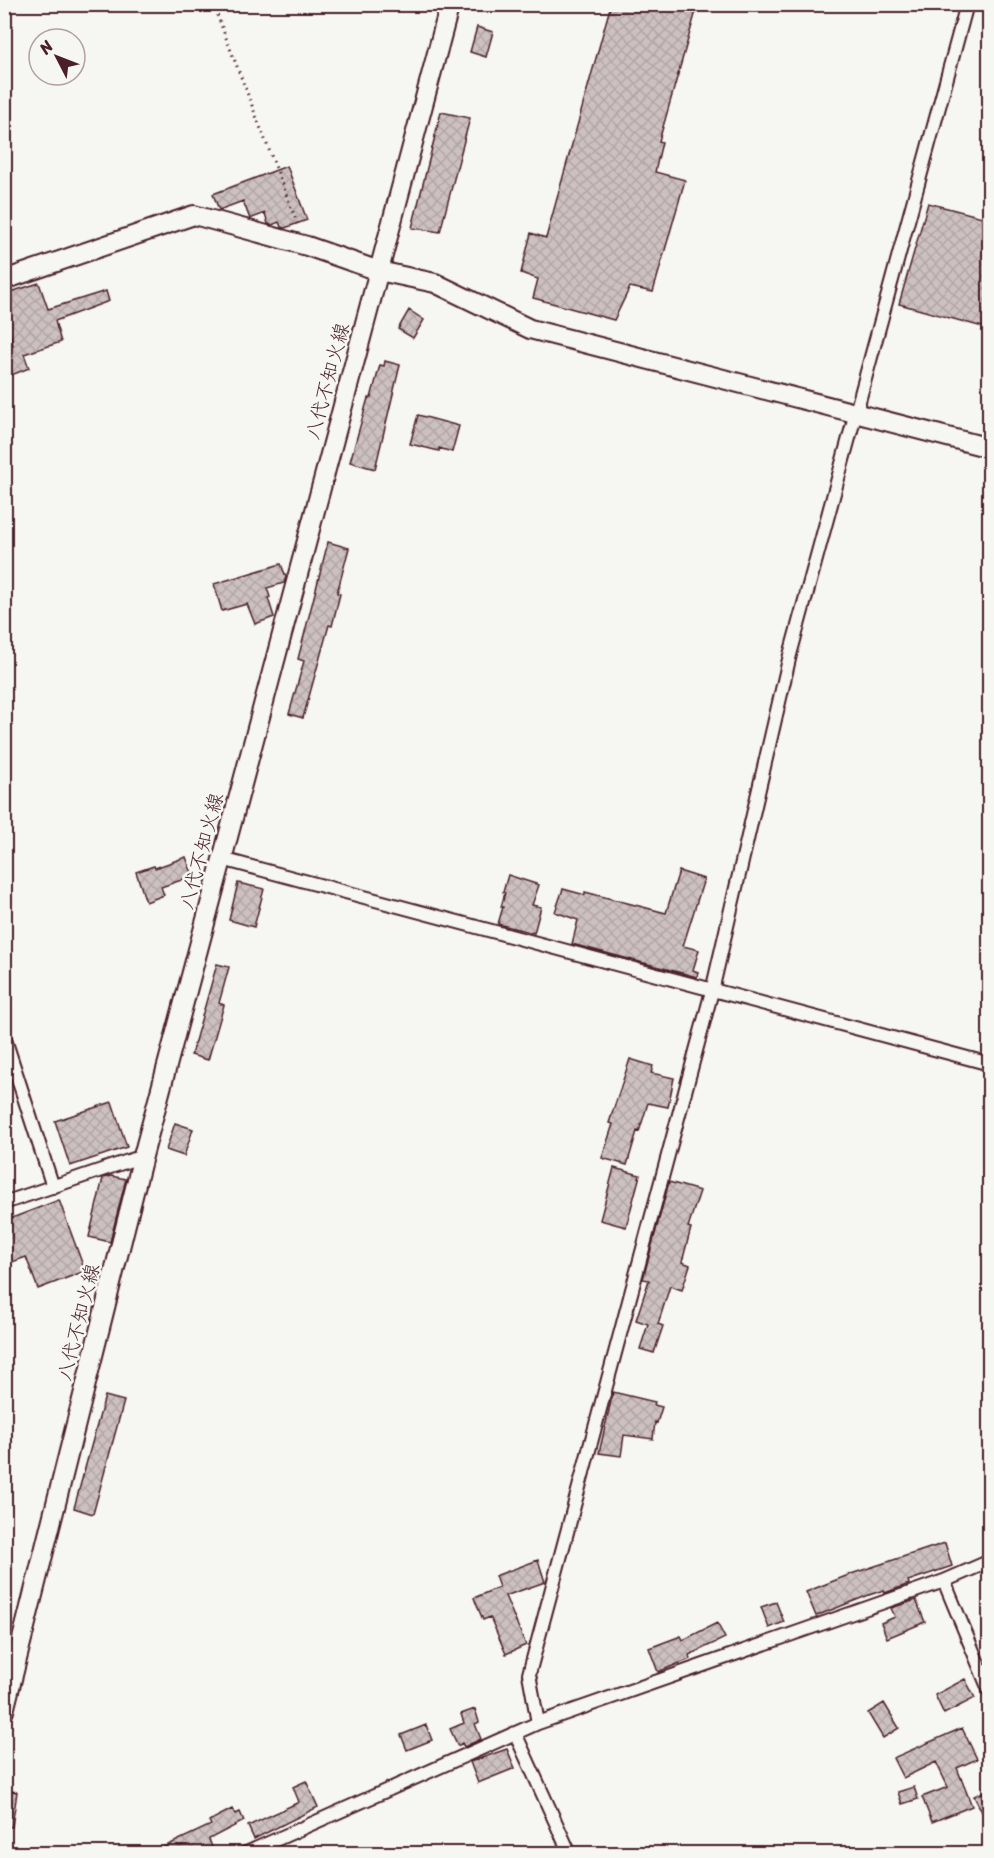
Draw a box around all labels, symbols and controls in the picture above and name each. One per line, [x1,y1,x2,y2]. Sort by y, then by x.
north arrow [27,27,87,87]
text: N [31,33,61,62]
street label: 八代不知火線 [295,319,360,444]
street label: 八代不知火線 [169,789,234,914]
street label: 八代不知火線 [47,1260,110,1385]

